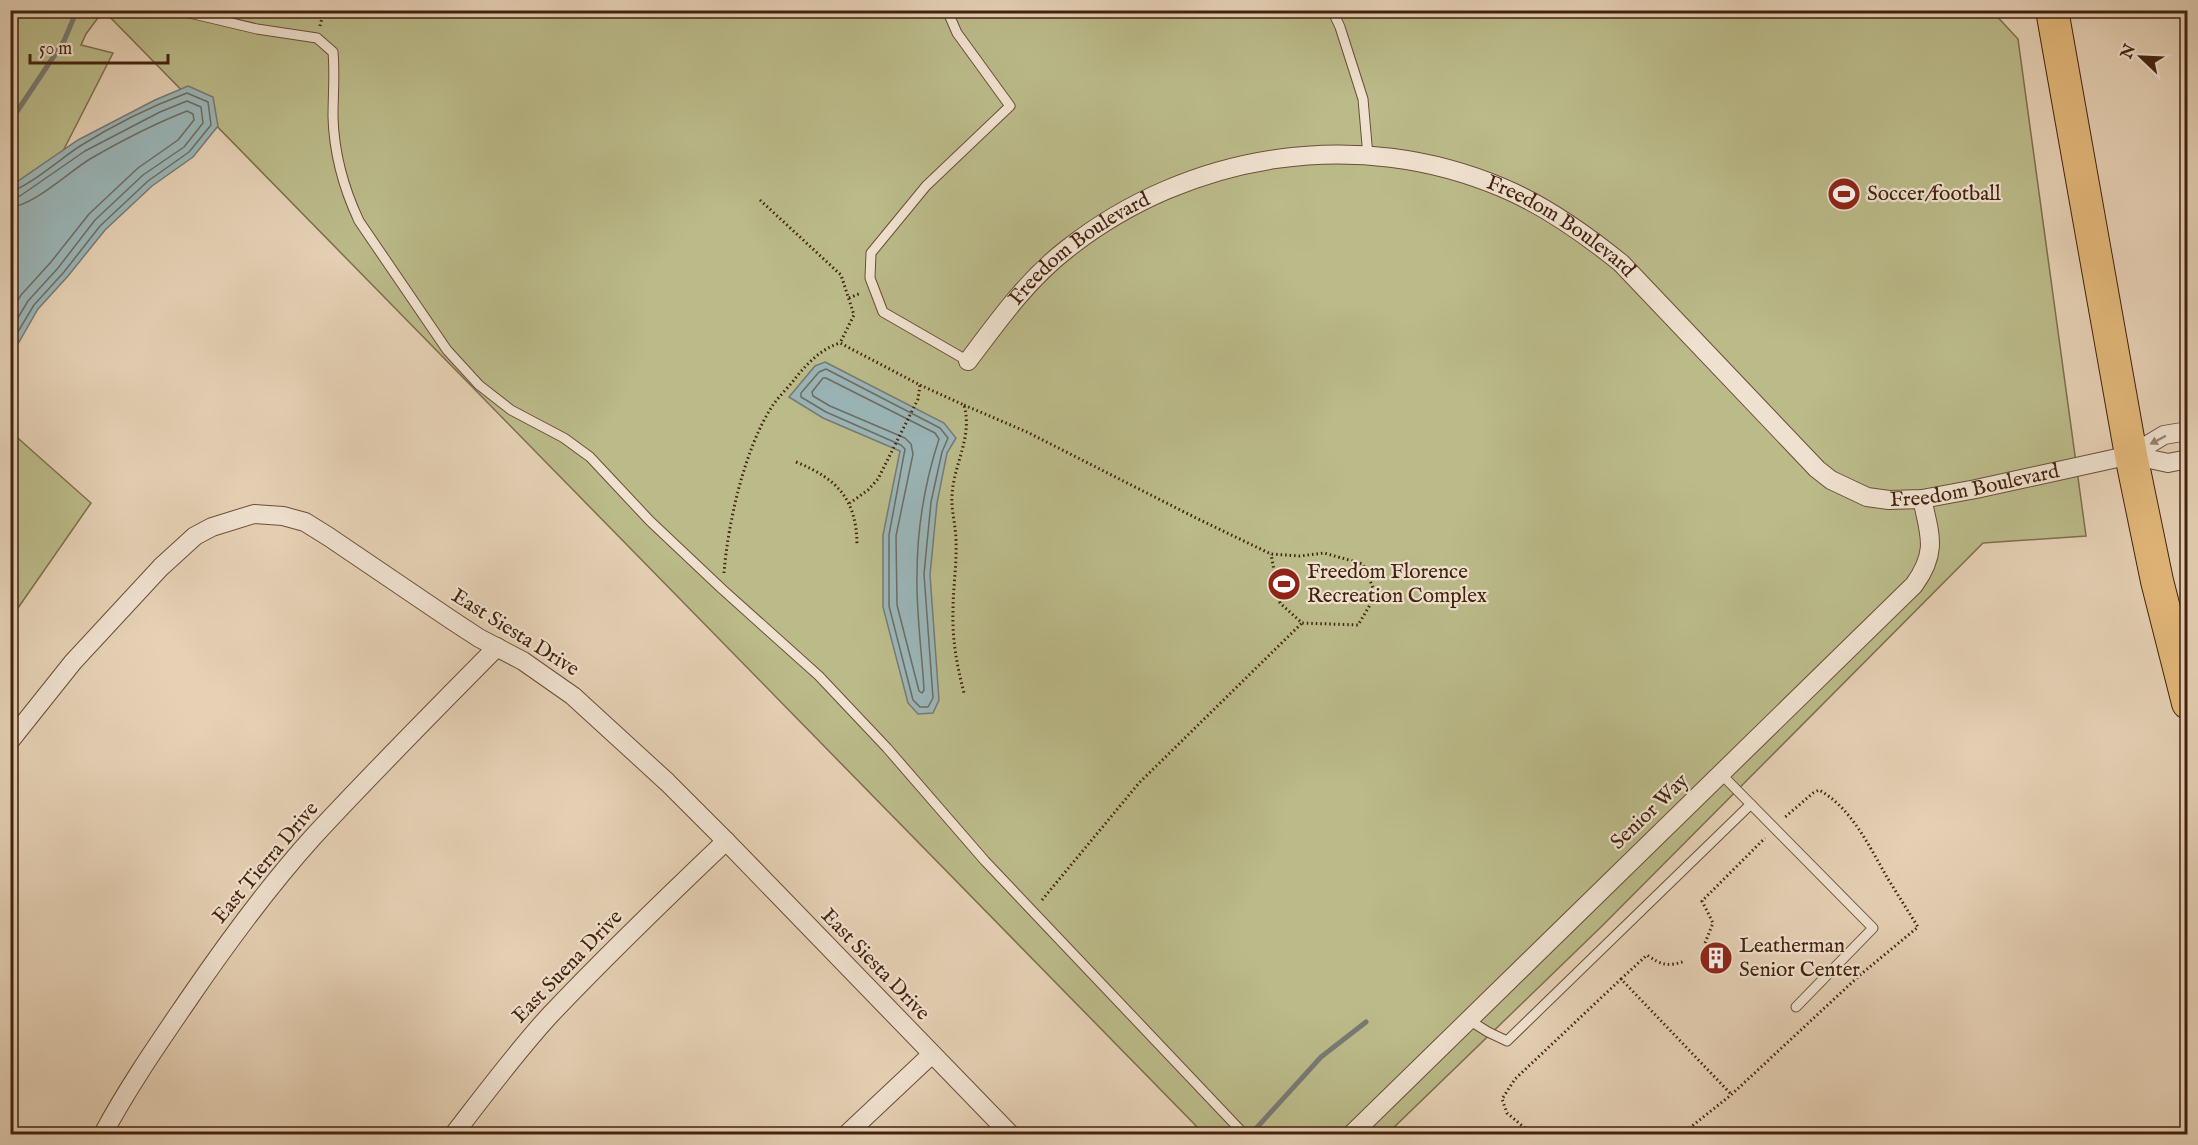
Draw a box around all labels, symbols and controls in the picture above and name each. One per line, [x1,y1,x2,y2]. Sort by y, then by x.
scale bar [30,27,168,65]
north arrow [2111,27,2171,87]
text: 50 m [39,38,72,61]
text: N [2117,41,2141,63]
street label: Freedom Boulevard [1482,169,1642,284]
sports icon: Soccer/football [1826,176,1862,212]
place label: Soccer/football [1867,181,2001,208]
street label: Freedom Boulevard [1003,186,1155,311]
one-way arrow [2149,435,2166,445]
street label: Freedom Boulevard [1889,457,2063,513]
place label: Freedom Florence Recreation Complex [1307,559,1487,610]
sports icon: Freedom Florence Recreation Complex [1266,566,1302,602]
street label: East Siesta Drive [446,583,584,683]
street label: Senior Way [1605,768,1695,856]
street label: East Tierra Drive [207,796,325,930]
street label: East Siesta Drive [815,903,936,1027]
street label: East Suena Drive [507,904,629,1030]
place label: Leatherman Senior Center [1739,933,1860,984]
building icon: Leatherman Senior Center [1698,940,1734,976]

